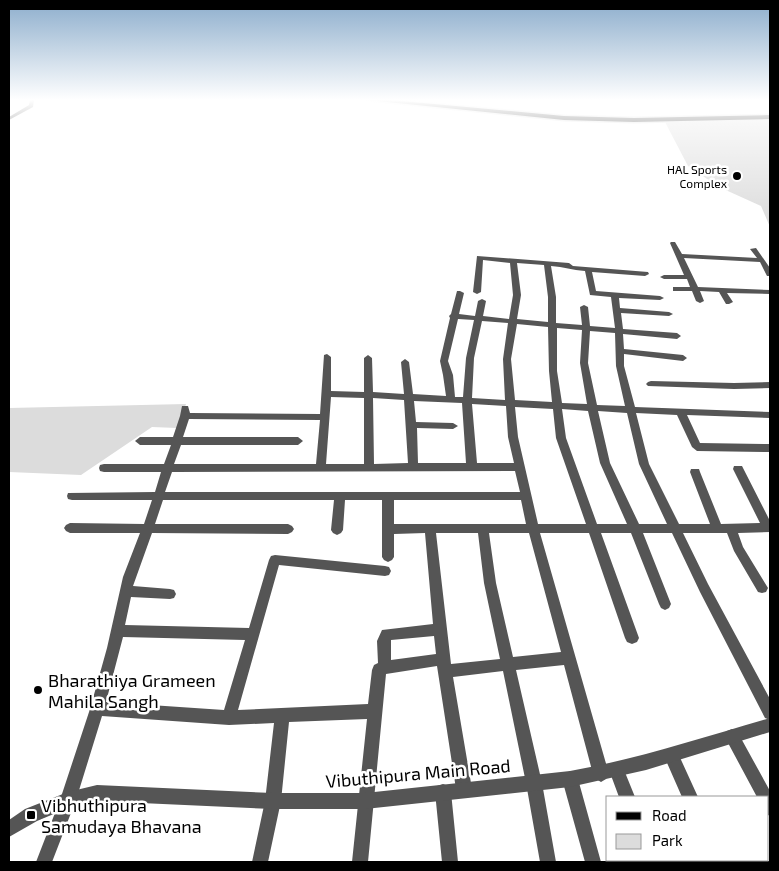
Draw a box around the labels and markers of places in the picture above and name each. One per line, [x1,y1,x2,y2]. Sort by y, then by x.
place label: HAL Sports Complex [667,162,728,190]
marker: HAL Sports Complex [731,170,743,182]
place label: Bharathiya Grameen Mahila Sangh [48,669,216,712]
marker: Bharathiya Grameen Mahila Sangh [32,684,44,696]
place label: Vibhuthipura Samudaya Bhavana [41,794,202,837]
marker: Vibhuthipura Samudaya Bhavana [25,809,37,821]

